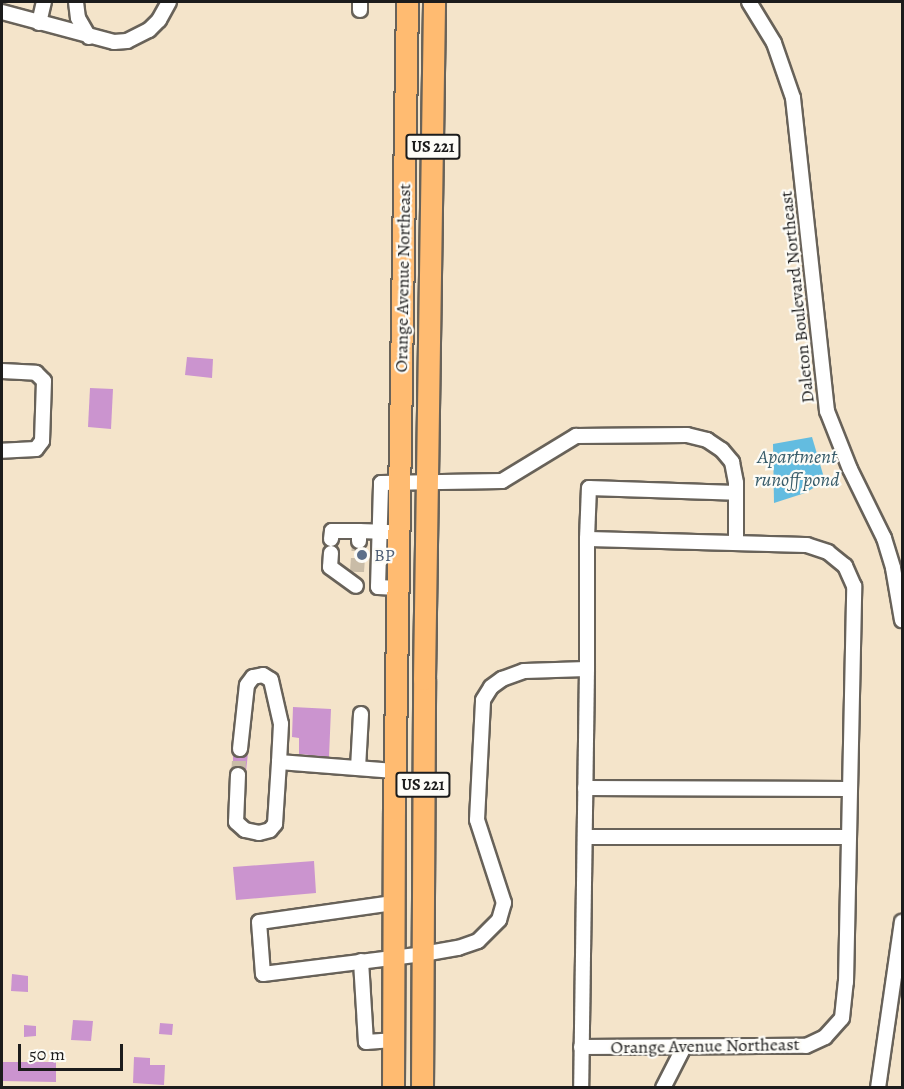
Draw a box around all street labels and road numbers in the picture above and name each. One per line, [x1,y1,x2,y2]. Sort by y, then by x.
road number: US 221 [404,134,462,160]
street label: Orange Avenue Northeast [391,183,415,373]
street label: Daleton Boulevard Northeast [775,190,819,404]
road number: US 221 [394,772,452,798]
street label: Orange Avenue Northeast [610,1034,800,1058]

